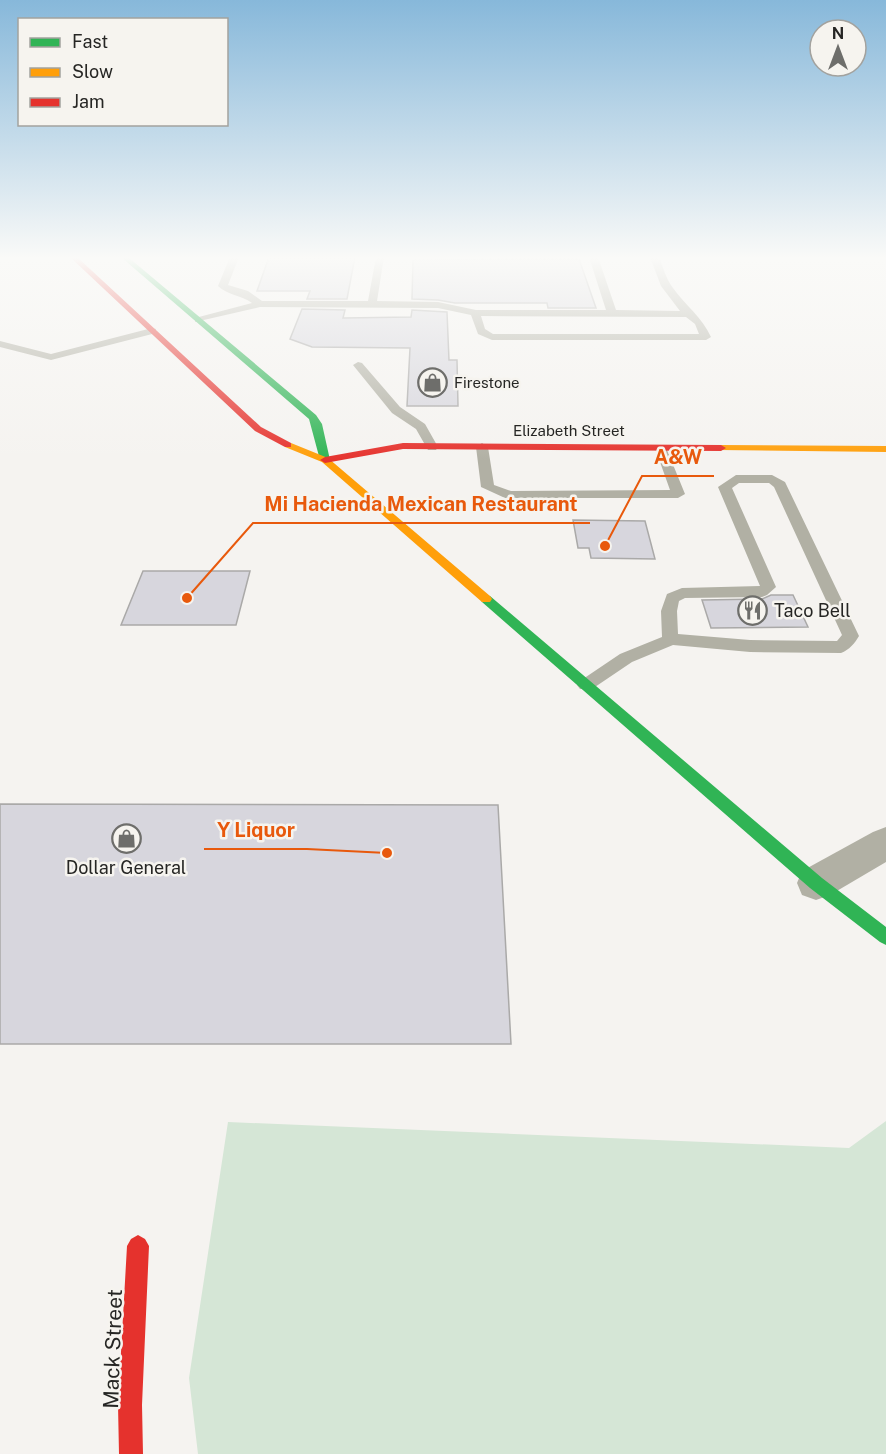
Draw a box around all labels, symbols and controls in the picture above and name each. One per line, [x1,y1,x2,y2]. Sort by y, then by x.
legend [18,18,228,126]
north arrow [808,18,868,78]
text: N [832,24,844,43]
text: Fast [72,31,108,52]
text: Slow [72,61,113,82]
text: Jam [72,91,105,112]
shop icon: Firestone [417,367,449,399]
place label: Firestone [454,374,520,391]
street label: Elizabeth Street [513,422,625,439]
callout: A&W [642,438,714,476]
text: A&W [654,445,702,469]
callout: Mi Hacienda Mexican Restaurant [253,485,590,523]
text: Mi Hacienda Mexican Restaurant [264,492,578,516]
restaurant icon: Taco Bell [737,595,769,627]
place label: Taco Bell [774,600,851,621]
callout: Y Liquor [204,811,307,849]
text: Y Liquor [217,818,295,842]
shop icon: Dollar General [110,823,142,855]
place label: Dollar General [66,857,186,878]
street label: Mack Street [98,1289,127,1409]

